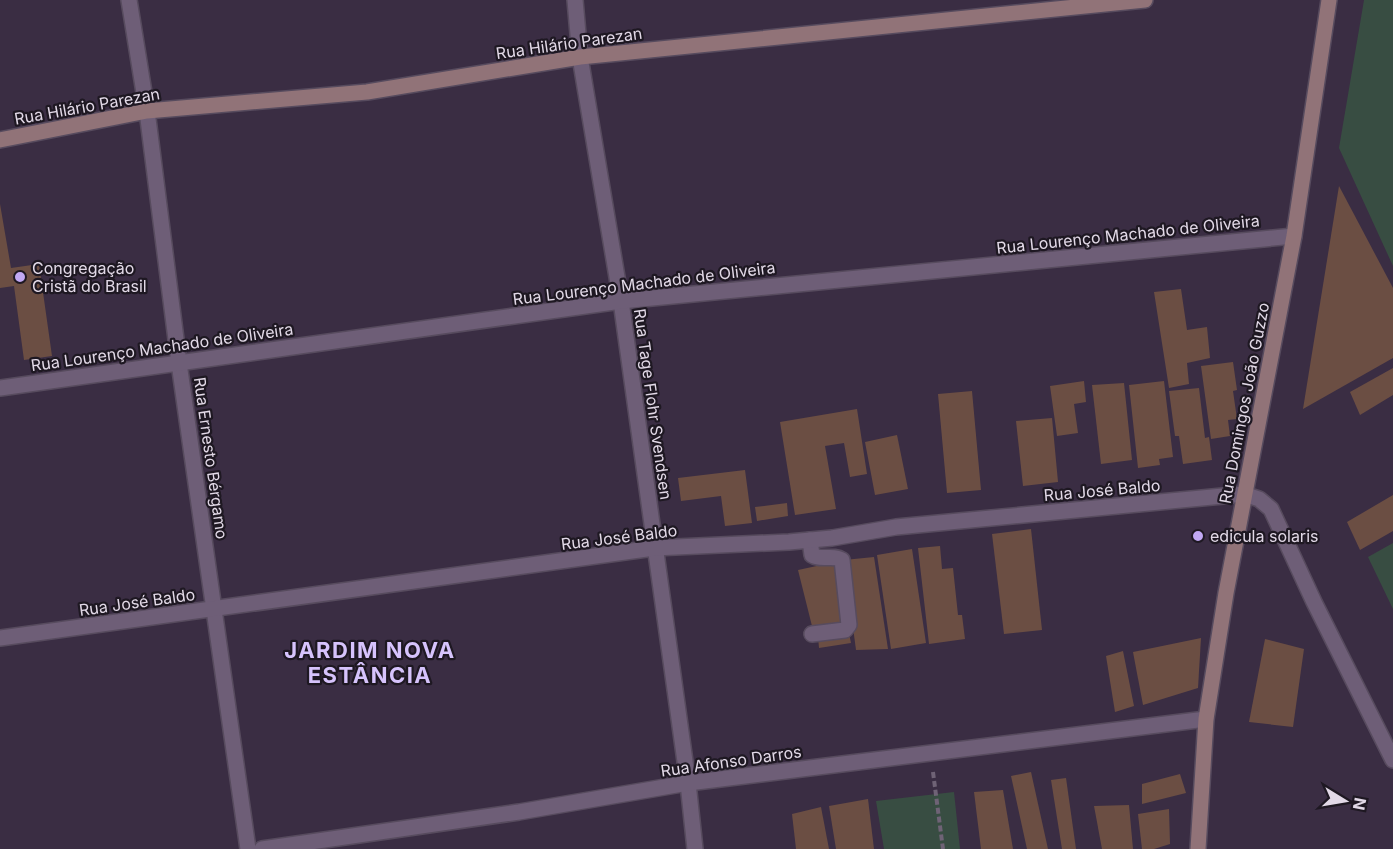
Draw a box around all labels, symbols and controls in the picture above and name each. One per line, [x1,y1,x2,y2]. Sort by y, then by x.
street label: Rua Hilário Parezan [495,23,643,63]
street label: Rua Hilário Parezan [13,83,161,129]
street label: Rua Lourenço Machado de Oliveira [995,210,1261,258]
street label: Rua Lourenço Machado de Oliveira [512,257,776,309]
place label: Congregação Cristã do Brasil [32,258,147,296]
marker: Congregação Cristã do Brasil [13,270,27,284]
street label: Rua Domingos João Guzzo [1215,301,1273,505]
street label: Rua Tage Flohr Svendsen [630,307,676,501]
street label: Rua Lourenço Machado de Oliveira [30,319,294,375]
street label: Rua Ernesto Bérgamo [190,376,232,540]
street label: Rua José Baldo [1043,475,1161,505]
street label: Rua José Baldo [560,520,678,554]
place label: edicula solaris [1210,526,1318,546]
marker: edicula solaris [1191,529,1205,543]
street label: Rua José Baldo [78,584,196,620]
district label: JARDIM NOVA ESTÂNCIA [284,637,456,688]
street label: Rua Afonso Darros [659,741,803,781]
north arrow [1315,771,1375,831]
text: N [1349,796,1371,812]

